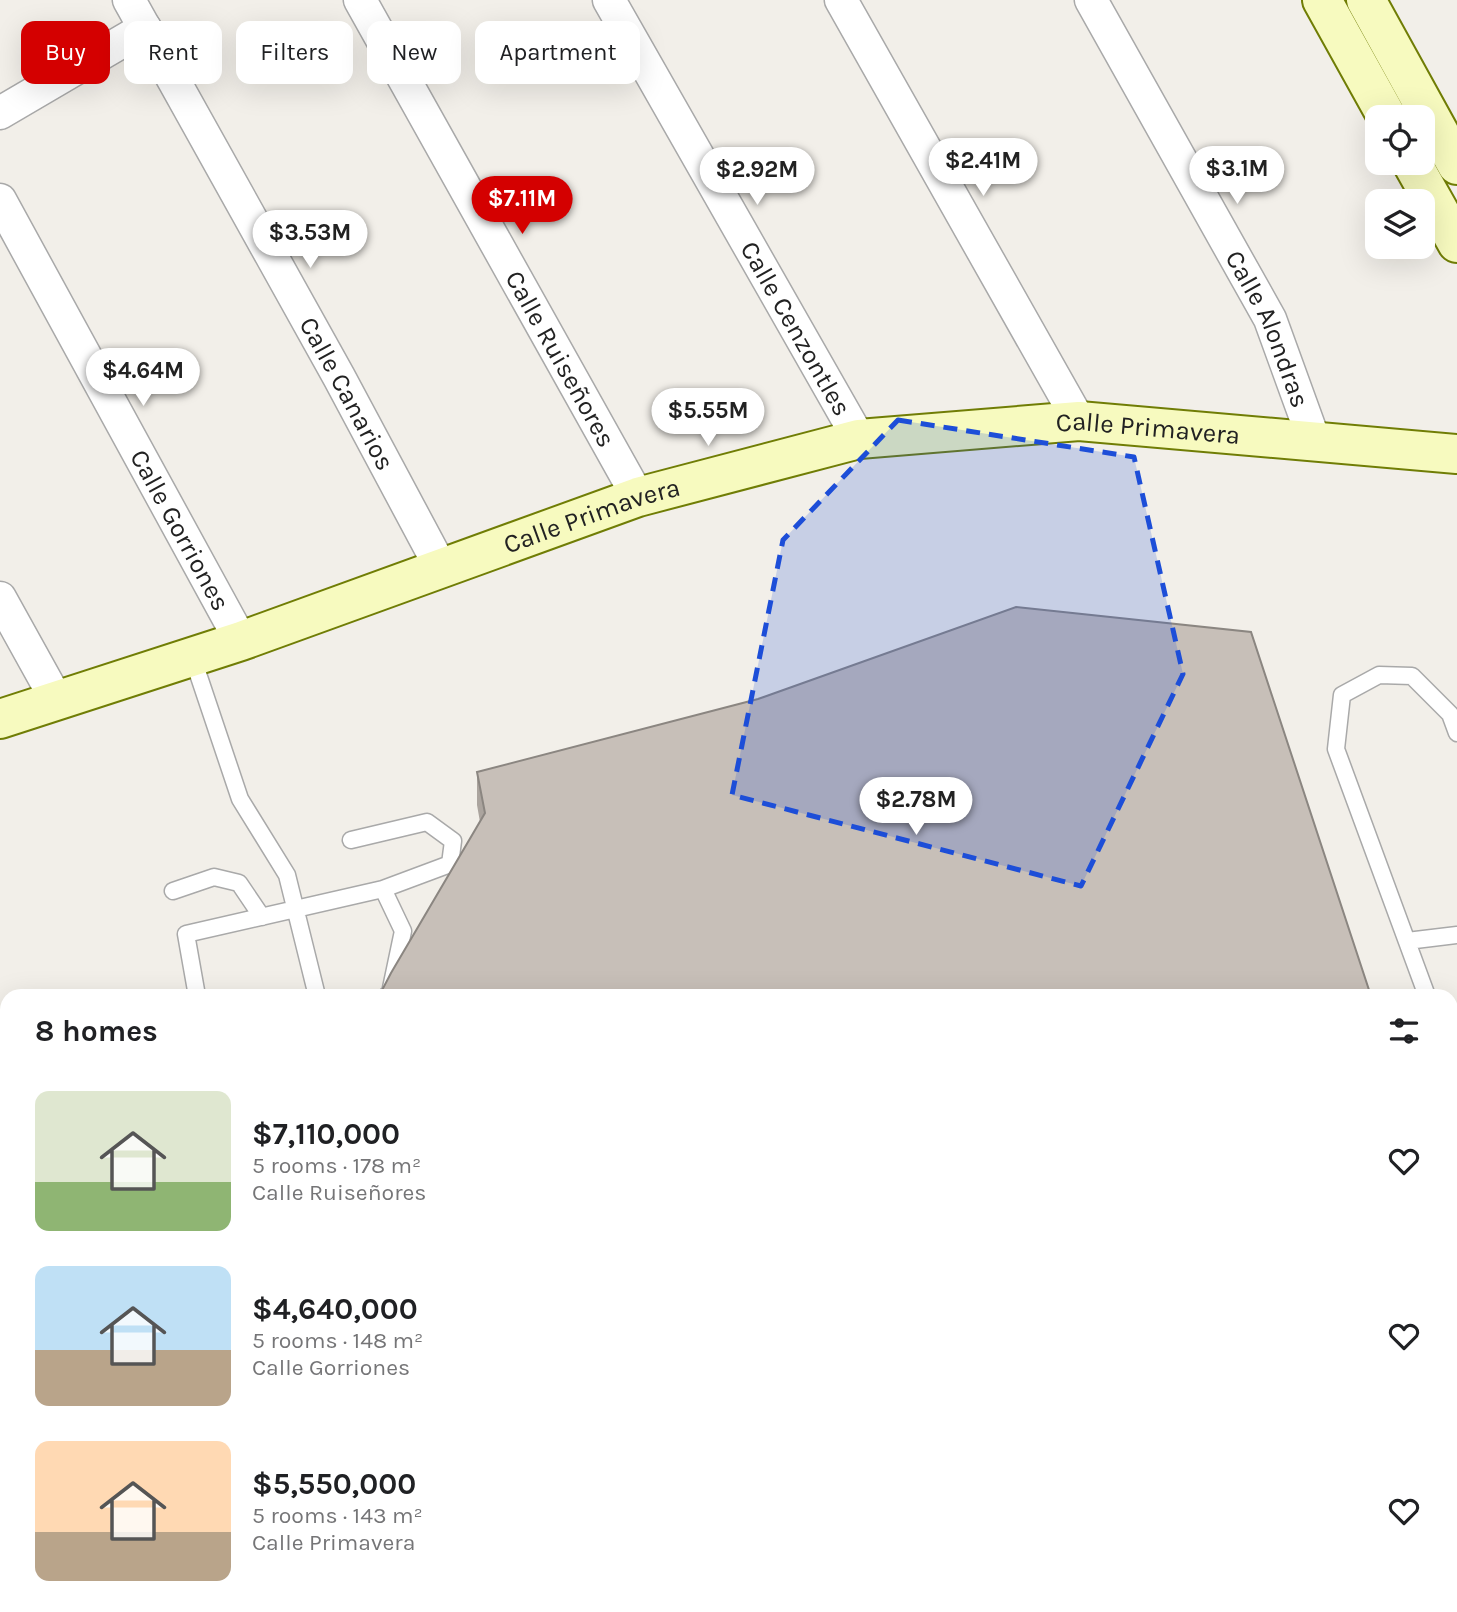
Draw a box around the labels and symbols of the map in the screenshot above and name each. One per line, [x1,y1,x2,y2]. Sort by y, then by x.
pin: $2.41M [926,138,1040,198]
pin: $3.1M [1188,146,1286,206]
pin: $2.92M [700,148,814,207]
pin: $7.11M [465,176,579,236]
pin: $3.53M [253,210,367,270]
street label: Calle Cenzontles [734,236,858,421]
street label: Calle Alondras [1219,245,1316,412]
street label: Calle Ruiseñores [499,265,622,453]
street label: Calle Canarios [293,312,401,476]
pin: $4.64M [86,348,200,408]
pin: $5.55M [651,388,765,448]
street label: Calle Primavera [1055,405,1241,451]
street label: Calle Gorriones [123,444,236,616]
street label: Calle Primavera [499,472,683,560]
pin: $2.78M [859,778,973,837]

